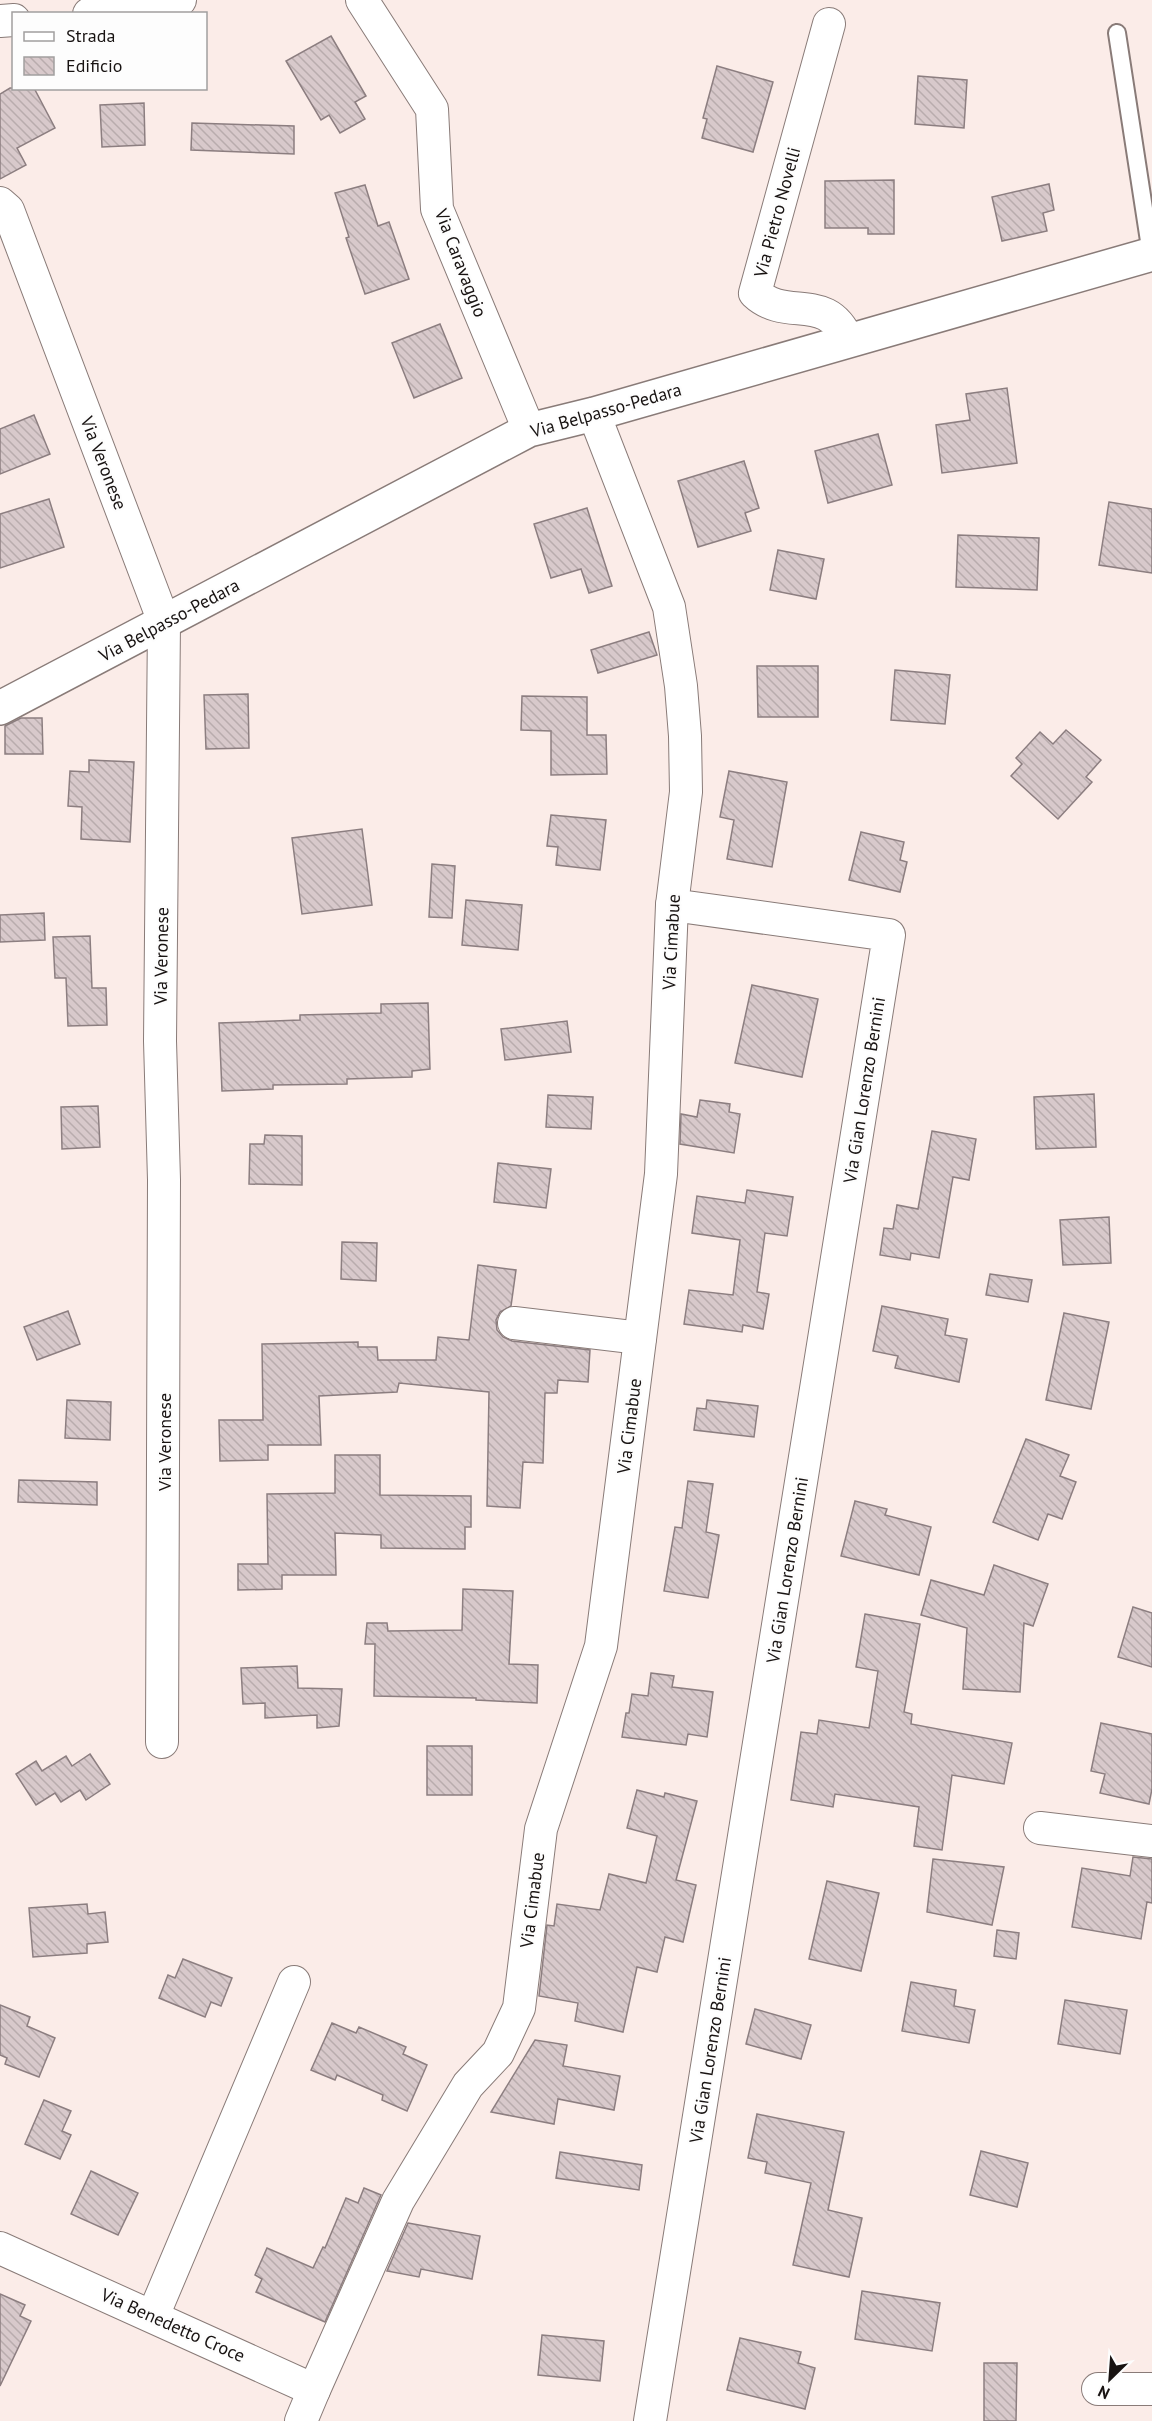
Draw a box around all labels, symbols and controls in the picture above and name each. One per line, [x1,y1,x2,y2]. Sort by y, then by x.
legend [12,12,207,90]
text: Strada [66,24,115,47]
text: Edificio [66,54,122,77]
street label: Via Pietro Novelli [748,144,805,281]
street label: Via Caravaggio [429,205,492,320]
street label: Via Belpasso-Pedara [527,377,684,443]
street label: Via Veronese [75,412,132,513]
street label: Via Belpasso-Pedara [94,573,243,667]
street label: Via Cimabue [657,893,685,992]
street label: Via Veronese [149,907,173,1006]
street label: Via Gian Lorenzo Bernini [838,995,890,1186]
street label: Via Cimabue [612,1377,646,1476]
street label: Via Veronese [153,1393,176,1492]
street label: Via Gian Lorenzo Bernini [761,1475,813,1666]
street label: Via Cimabue [515,1851,549,1950]
street label: Via Gian Lorenzo Bernini [684,1955,736,2146]
street label: Via Benedetto Croce [96,2283,249,2367]
north arrow [1080,2349,1140,2409]
text: N [1095,2381,1113,2404]

